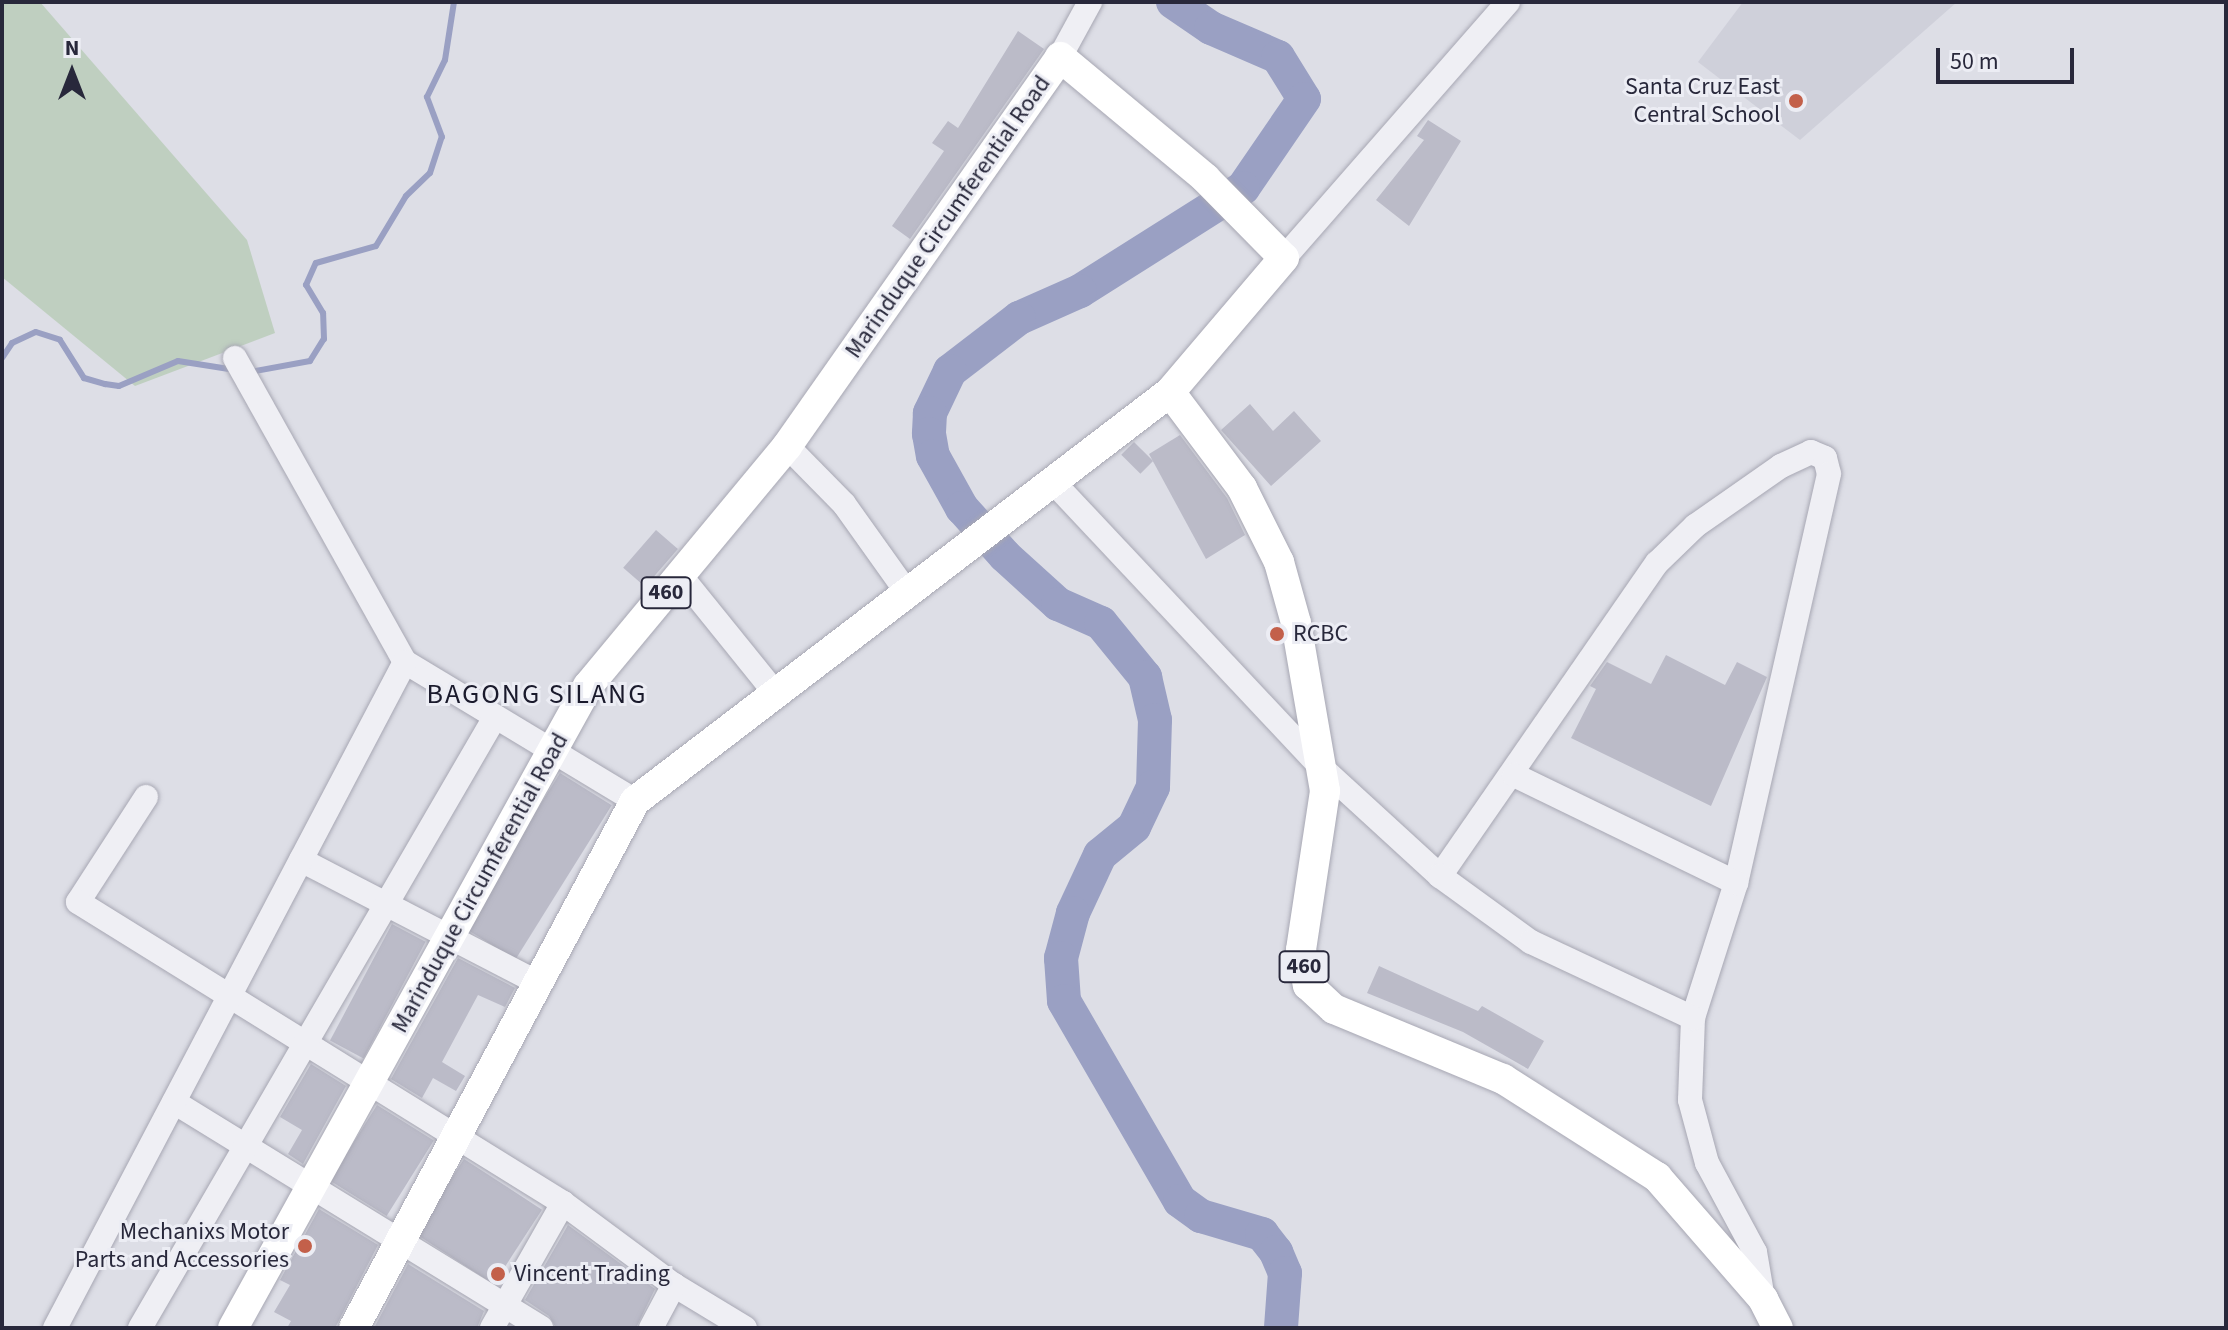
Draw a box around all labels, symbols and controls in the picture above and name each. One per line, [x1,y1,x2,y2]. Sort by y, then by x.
north arrow [32,32,112,112]
text: N [65,32,79,64]
scale bar [1940,32,2078,82]
text: 50 m [1950,44,1999,79]
street label: Marinduque Circumferential Road [839,70,1057,364]
place label: Santa Cruz East Central School [1625,73,1780,129]
marker: Santa Cruz East Central School [1787,92,1805,110]
road number: 460 [640,575,692,611]
place label: RCBC [1293,620,1348,648]
marker: RCBC [1268,625,1286,643]
district label: BAGONG SILANG [427,677,647,711]
street label: Marinduque Circumferential Road [385,728,575,1038]
road number: 460 [1278,949,1330,985]
place label: Mechanixs Motor Parts and Accessories [75,1218,289,1274]
marker: Mechanixs Motor Parts and Accessories [296,1237,314,1255]
place label: Vincent Trading [514,1260,670,1288]
marker: Vincent Trading [489,1265,507,1283]

